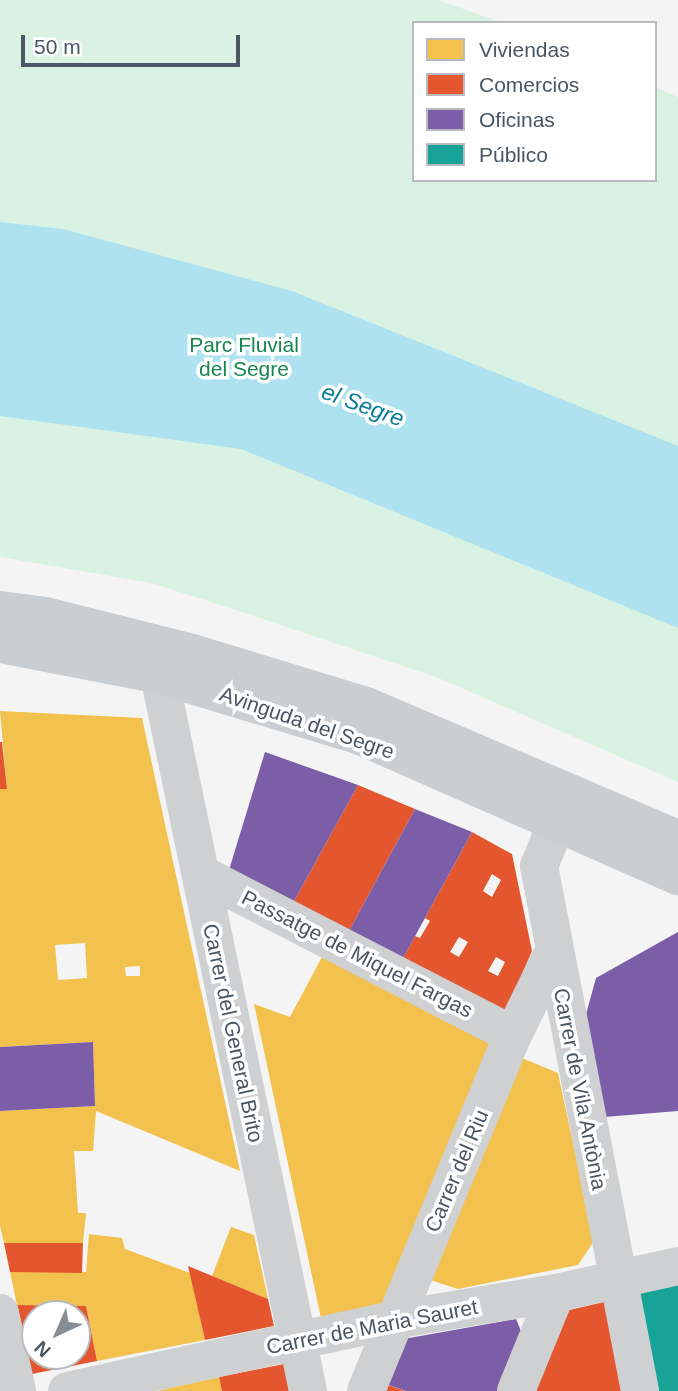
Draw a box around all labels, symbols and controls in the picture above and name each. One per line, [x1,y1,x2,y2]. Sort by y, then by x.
scale bar [24,21,243,65]
legend [412,21,657,182]
text: 50 m [34,35,81,58]
text: Viviendas [479,38,570,61]
text: Comercios [479,73,579,96]
text: Oficinas [479,108,555,131]
text: Público [479,143,548,166]
park label: Parc Fluvial del Segre [189,332,299,382]
water label: el Segre [318,377,408,433]
street label: Avinguda del Segre [216,681,398,765]
street label: Passatge de Miquel Fargas [237,885,477,1023]
street label: Carrer del General Brito [198,921,268,1145]
street label: Carrer de Vila Antònia [548,985,612,1193]
street label: Carrer del Riu [420,1106,494,1236]
street label: Carrer de Maria Sauret [264,1294,480,1360]
north arrow [21,1300,91,1370]
text: N [30,1337,55,1361]

